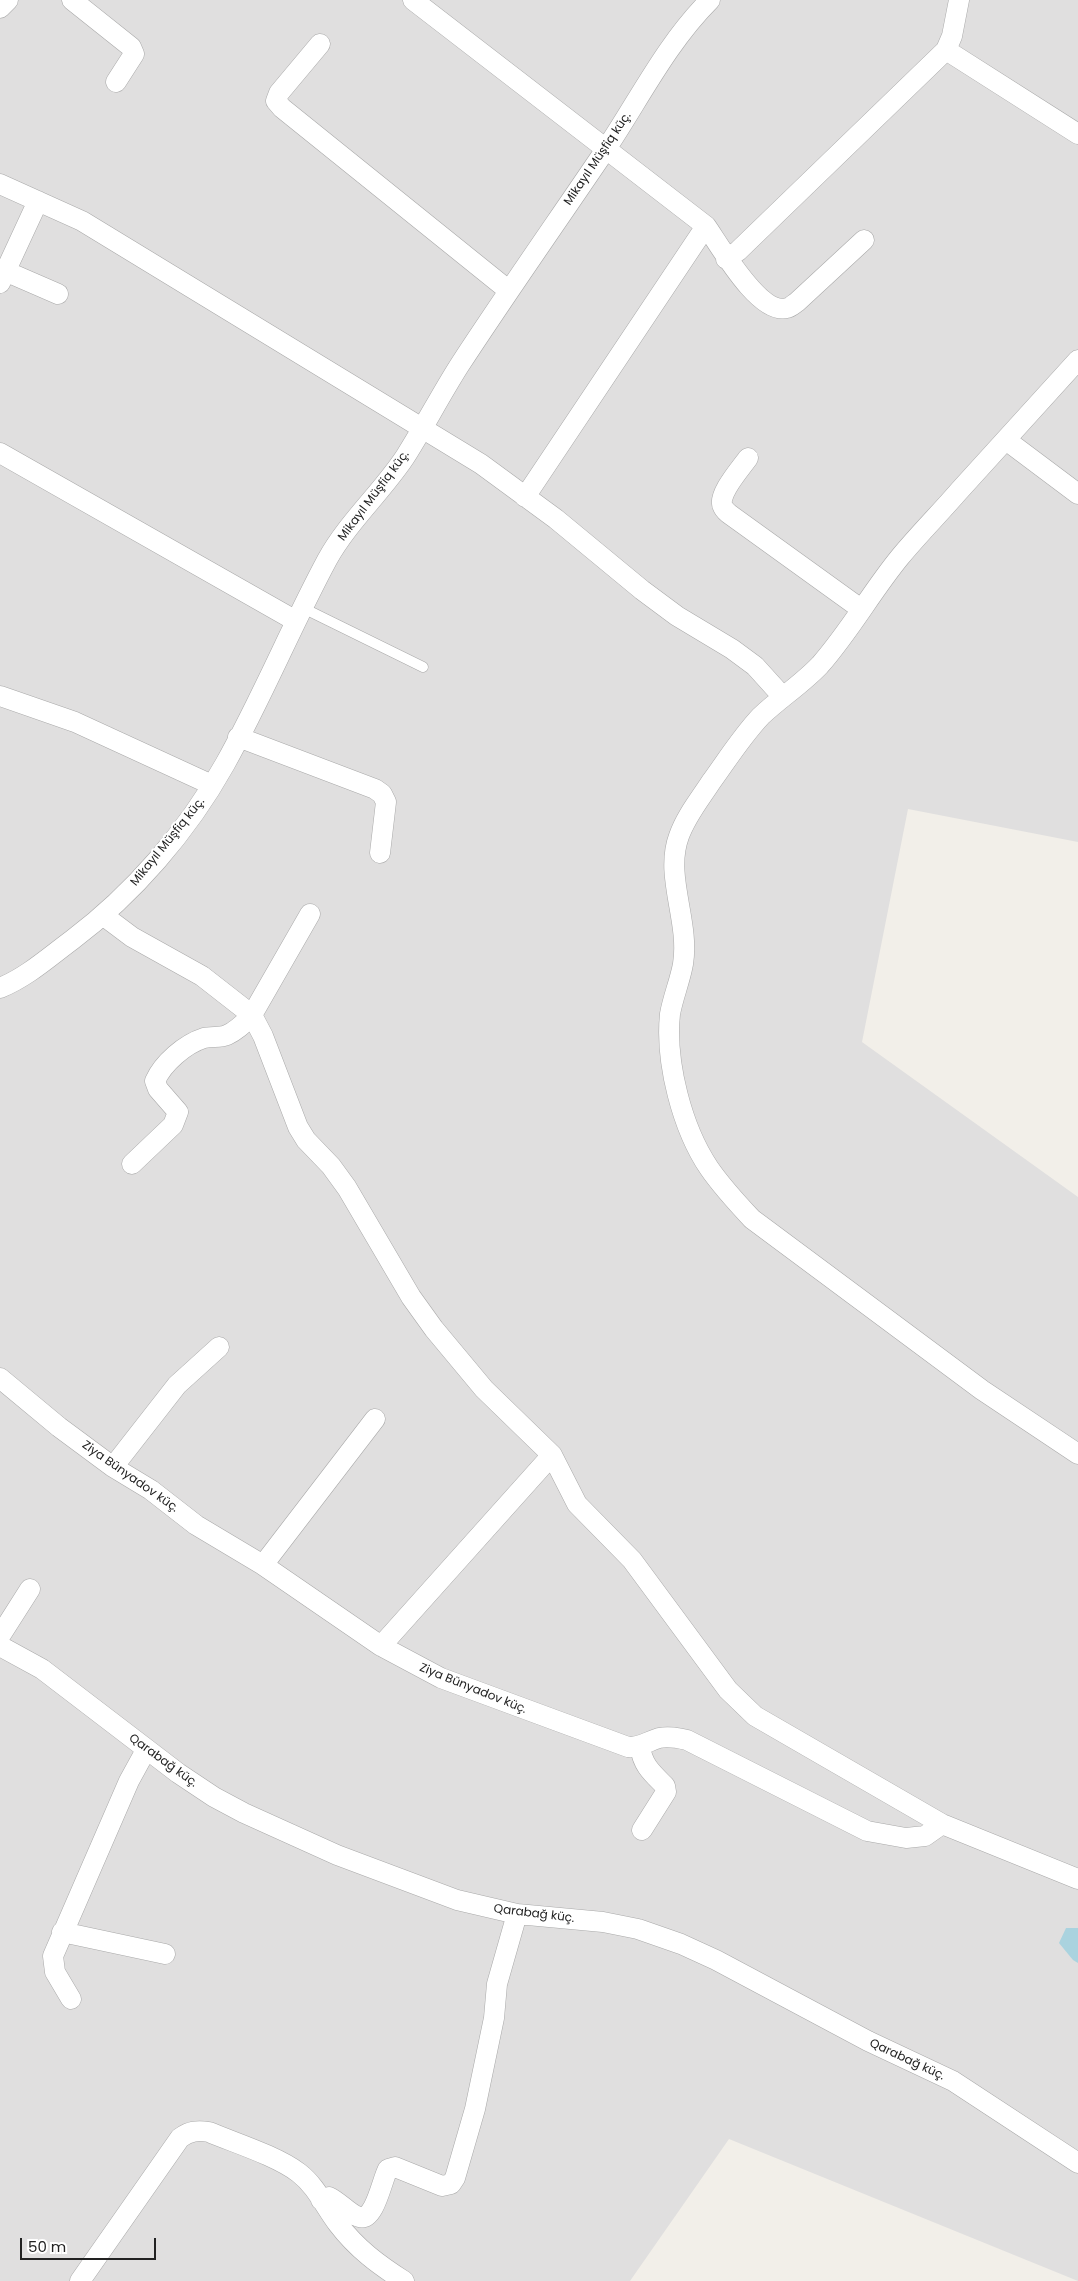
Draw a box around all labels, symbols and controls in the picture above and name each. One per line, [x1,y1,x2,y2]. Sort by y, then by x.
street label: Mikayıl Müşfiq küç. [561,110,635,208]
street label: Mikayıl Müşfiq küç. [335,448,413,544]
street label: Mikayıl Müşfiq küç. [128,795,208,889]
street label: Ziya Bünyadov küç. [79,1438,181,1516]
street label: Ziya Bünyadov küç. [417,1661,529,1717]
street label: Qarabağ küç. [126,1731,200,1791]
street label: Qarabağ küç. [493,1902,575,1926]
street label: Qarabağ küç. [867,2036,947,2084]
scale bar [22,2228,159,2260]
text: 50 m [28,2236,66,2257]

